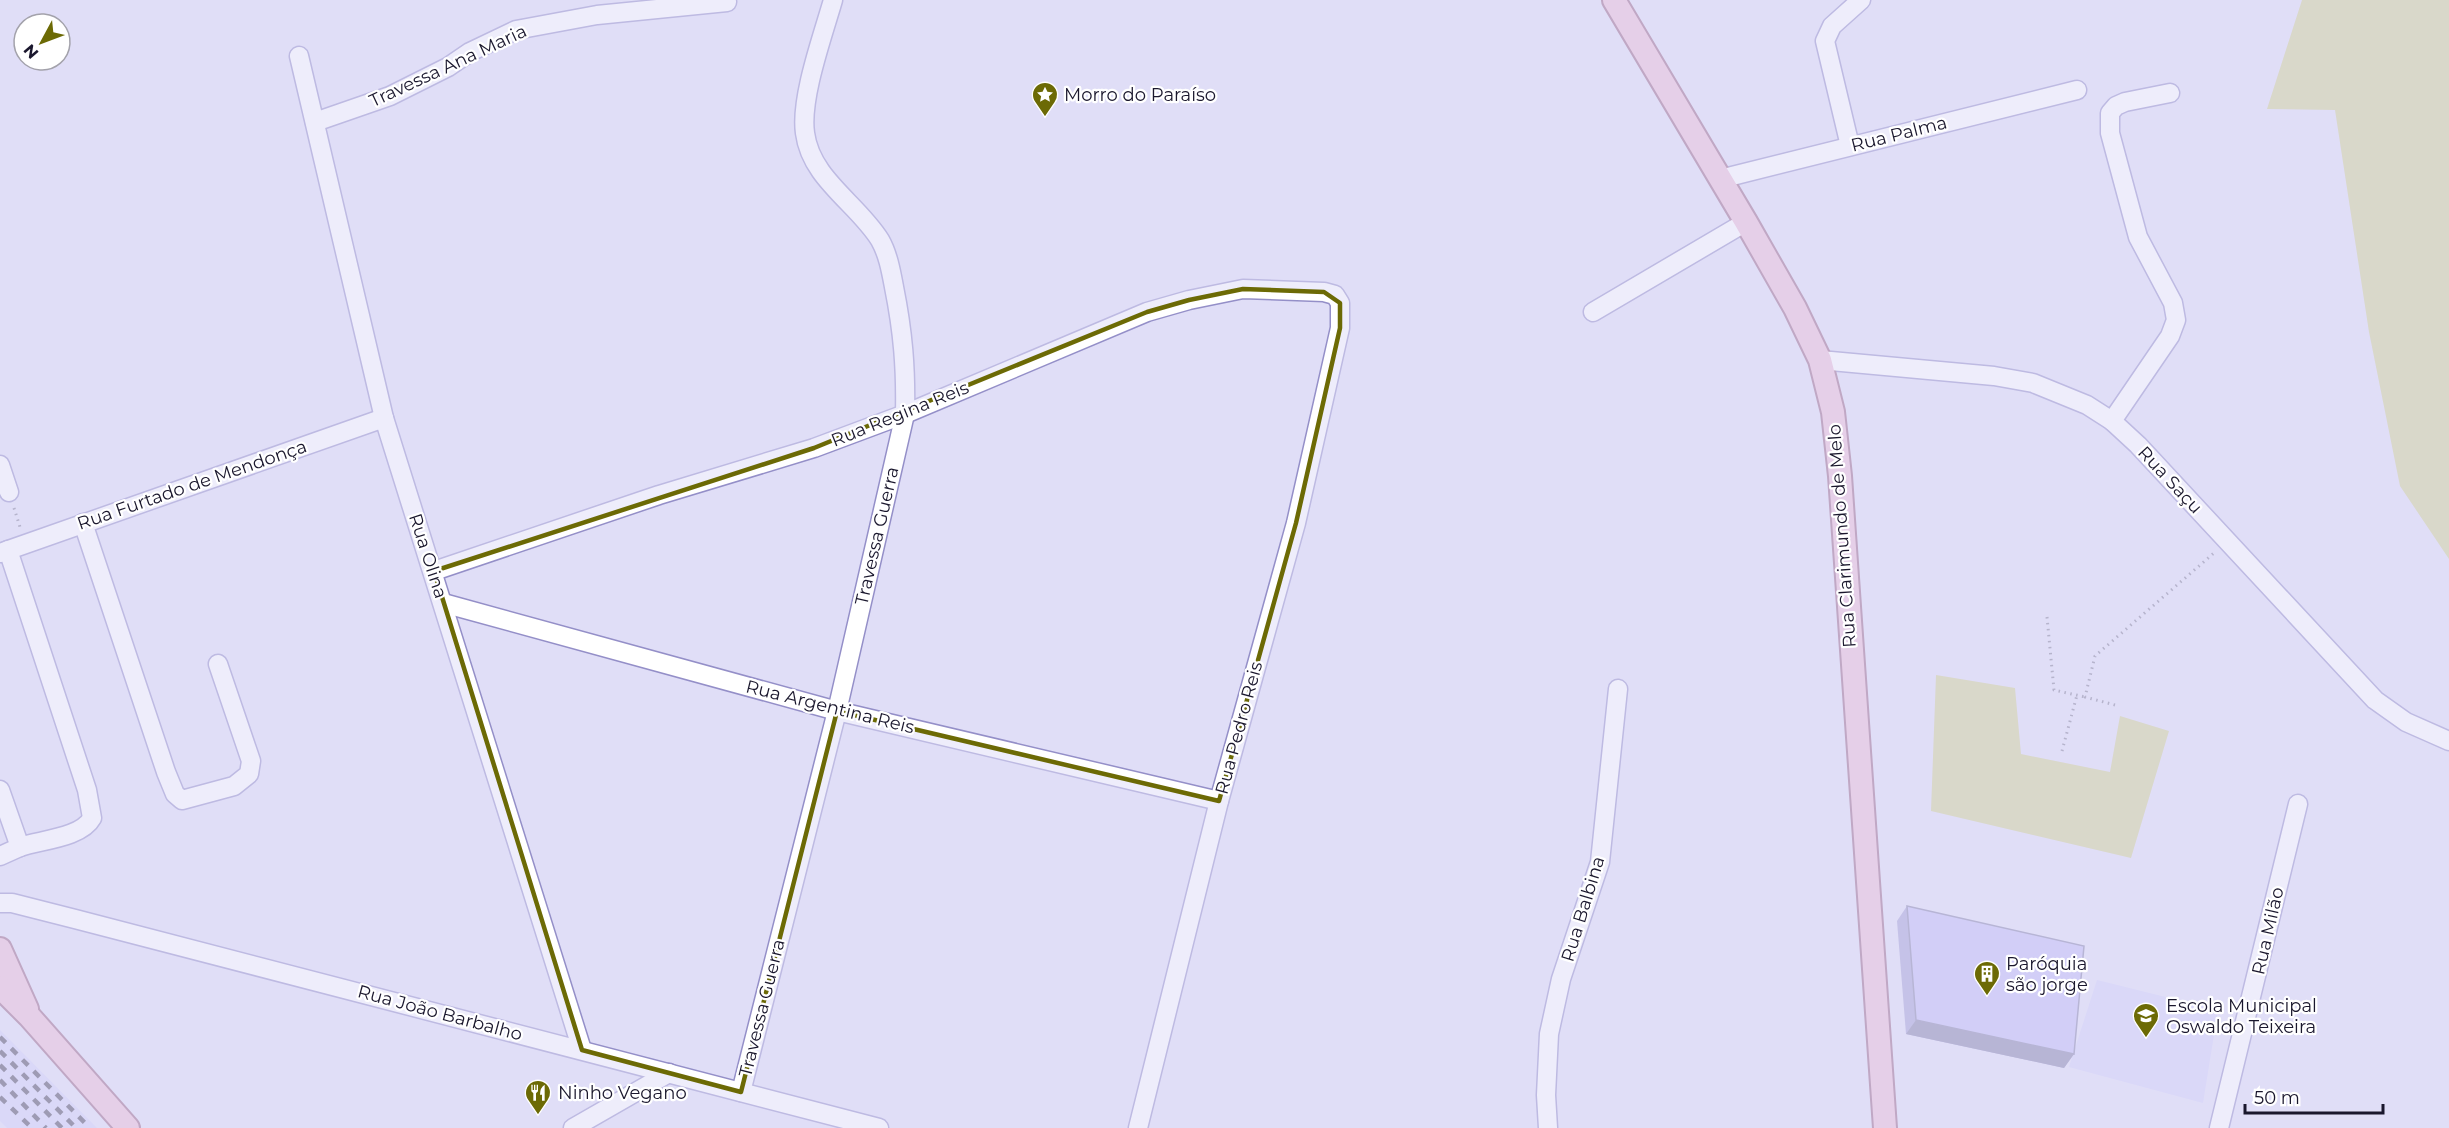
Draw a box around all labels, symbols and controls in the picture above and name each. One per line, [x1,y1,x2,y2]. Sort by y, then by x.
north arrow [12,12,72,72]
street label: Travessa Ana Maria [366,20,530,112]
text: N [20,40,42,63]
place icon: Morro do Paraíso [1030,80,1060,118]
place label: Morro do Paraíso [1064,84,1216,106]
street label: Rua Palma [1849,111,1949,157]
street label: Rua Regina Reis [828,376,972,452]
street label: Rua Clarimundo de Melo [1823,423,1861,649]
street label: Rua Furtado de Mendonça [74,435,310,535]
street label: Rua Saçu [2133,442,2207,518]
street label: Travessa Guerra [850,465,904,607]
street label: Rua Olina [404,511,452,601]
street label: Rua Pedro Reis [1211,659,1267,797]
street label: Rua Argentina Reis [743,675,917,739]
street label: Rua Balbina [1556,854,1610,964]
street label: Rua Milão [2247,885,2289,977]
street label: Travessa Guerra [734,937,790,1079]
place label: Paróquia são jorge [2006,953,2088,996]
building icon: Paróquia são jorge [1972,959,2002,997]
street label: Rua João Barbalho [355,980,525,1046]
place label: Escola Municipal Oswaldo Teixeira [2166,995,2317,1038]
school or university icon: Escola Municipal Oswaldo Teixeira [2131,1001,2161,1039]
scale bar [2245,1077,2383,1115]
restaurant icon: Ninho Vegano [523,1078,553,1116]
place label: Ninho Vegano [558,1082,687,1104]
text: 50 m [2254,1087,2300,1109]

